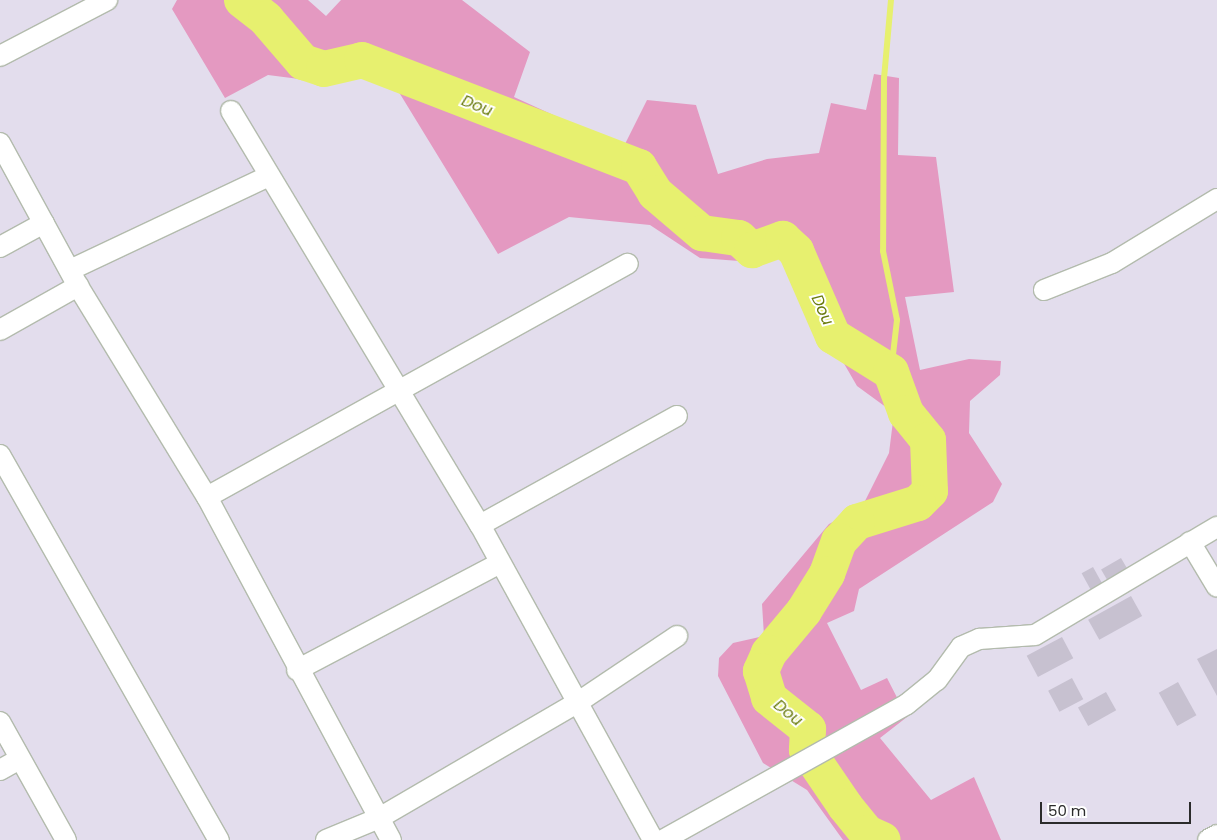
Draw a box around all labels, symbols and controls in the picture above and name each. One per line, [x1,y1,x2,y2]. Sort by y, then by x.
water label: Dou [459,91,495,121]
water label: Dou [807,292,837,328]
water label: Dou [770,696,806,730]
scale bar [1042,792,1193,824]
text: 50 m [1048,800,1086,821]

